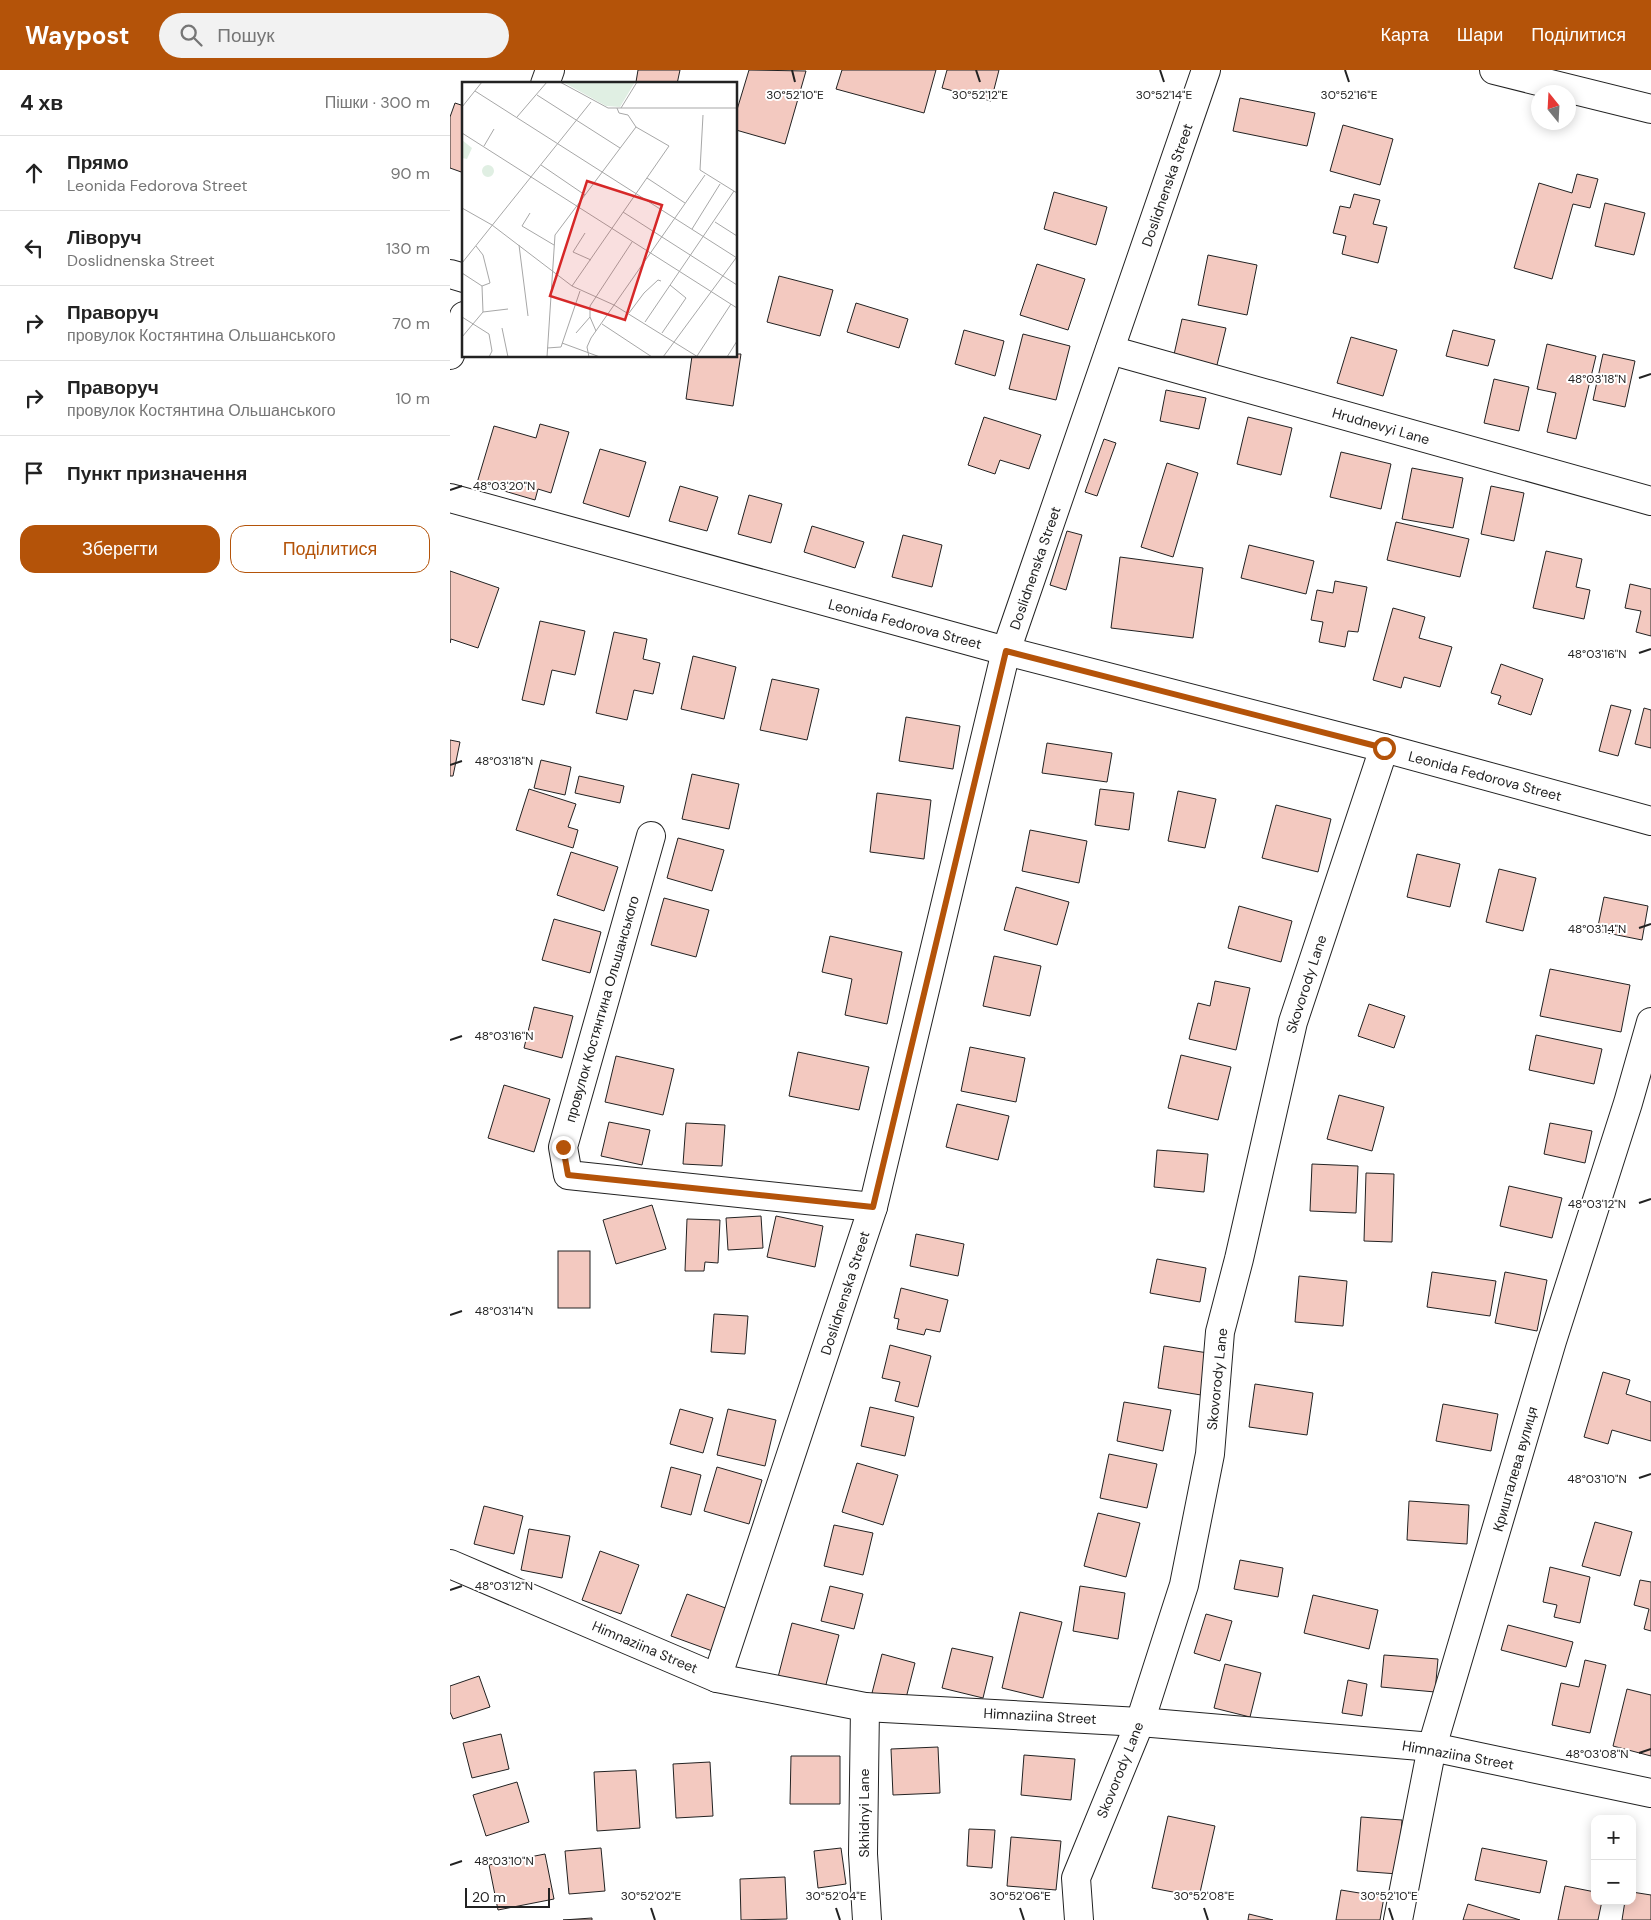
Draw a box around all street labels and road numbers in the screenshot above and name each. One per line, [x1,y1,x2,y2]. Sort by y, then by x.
street label: Doslidnenska Street [1137,121,1197,249]
street label: Hrudnevyi Lane [1330,404,1432,449]
street label: Doslidnenska Street [1005,504,1065,632]
street label: Leonida Fedorova Street [826,595,984,653]
street label: Leonida Fedorova Street [1406,747,1564,805]
street label: провулок Костянтина Ольшанського [561,893,643,1124]
street label: Skovorody Lane [1282,932,1330,1036]
street label: Doslidnenska Street [816,1229,874,1357]
street label: Skovorody Lane [1203,1327,1231,1431]
street label: Кришталева вулиця [1489,1404,1541,1534]
street label: Himnaziina Street [589,1617,701,1677]
street label: Himnaziina Street [983,1704,1097,1728]
street label: Skovorody Lane [1092,1719,1148,1821]
street label: Himnaziina Street [1401,1736,1515,1774]
street label: Skhidnyi Lane [855,1768,873,1858]

